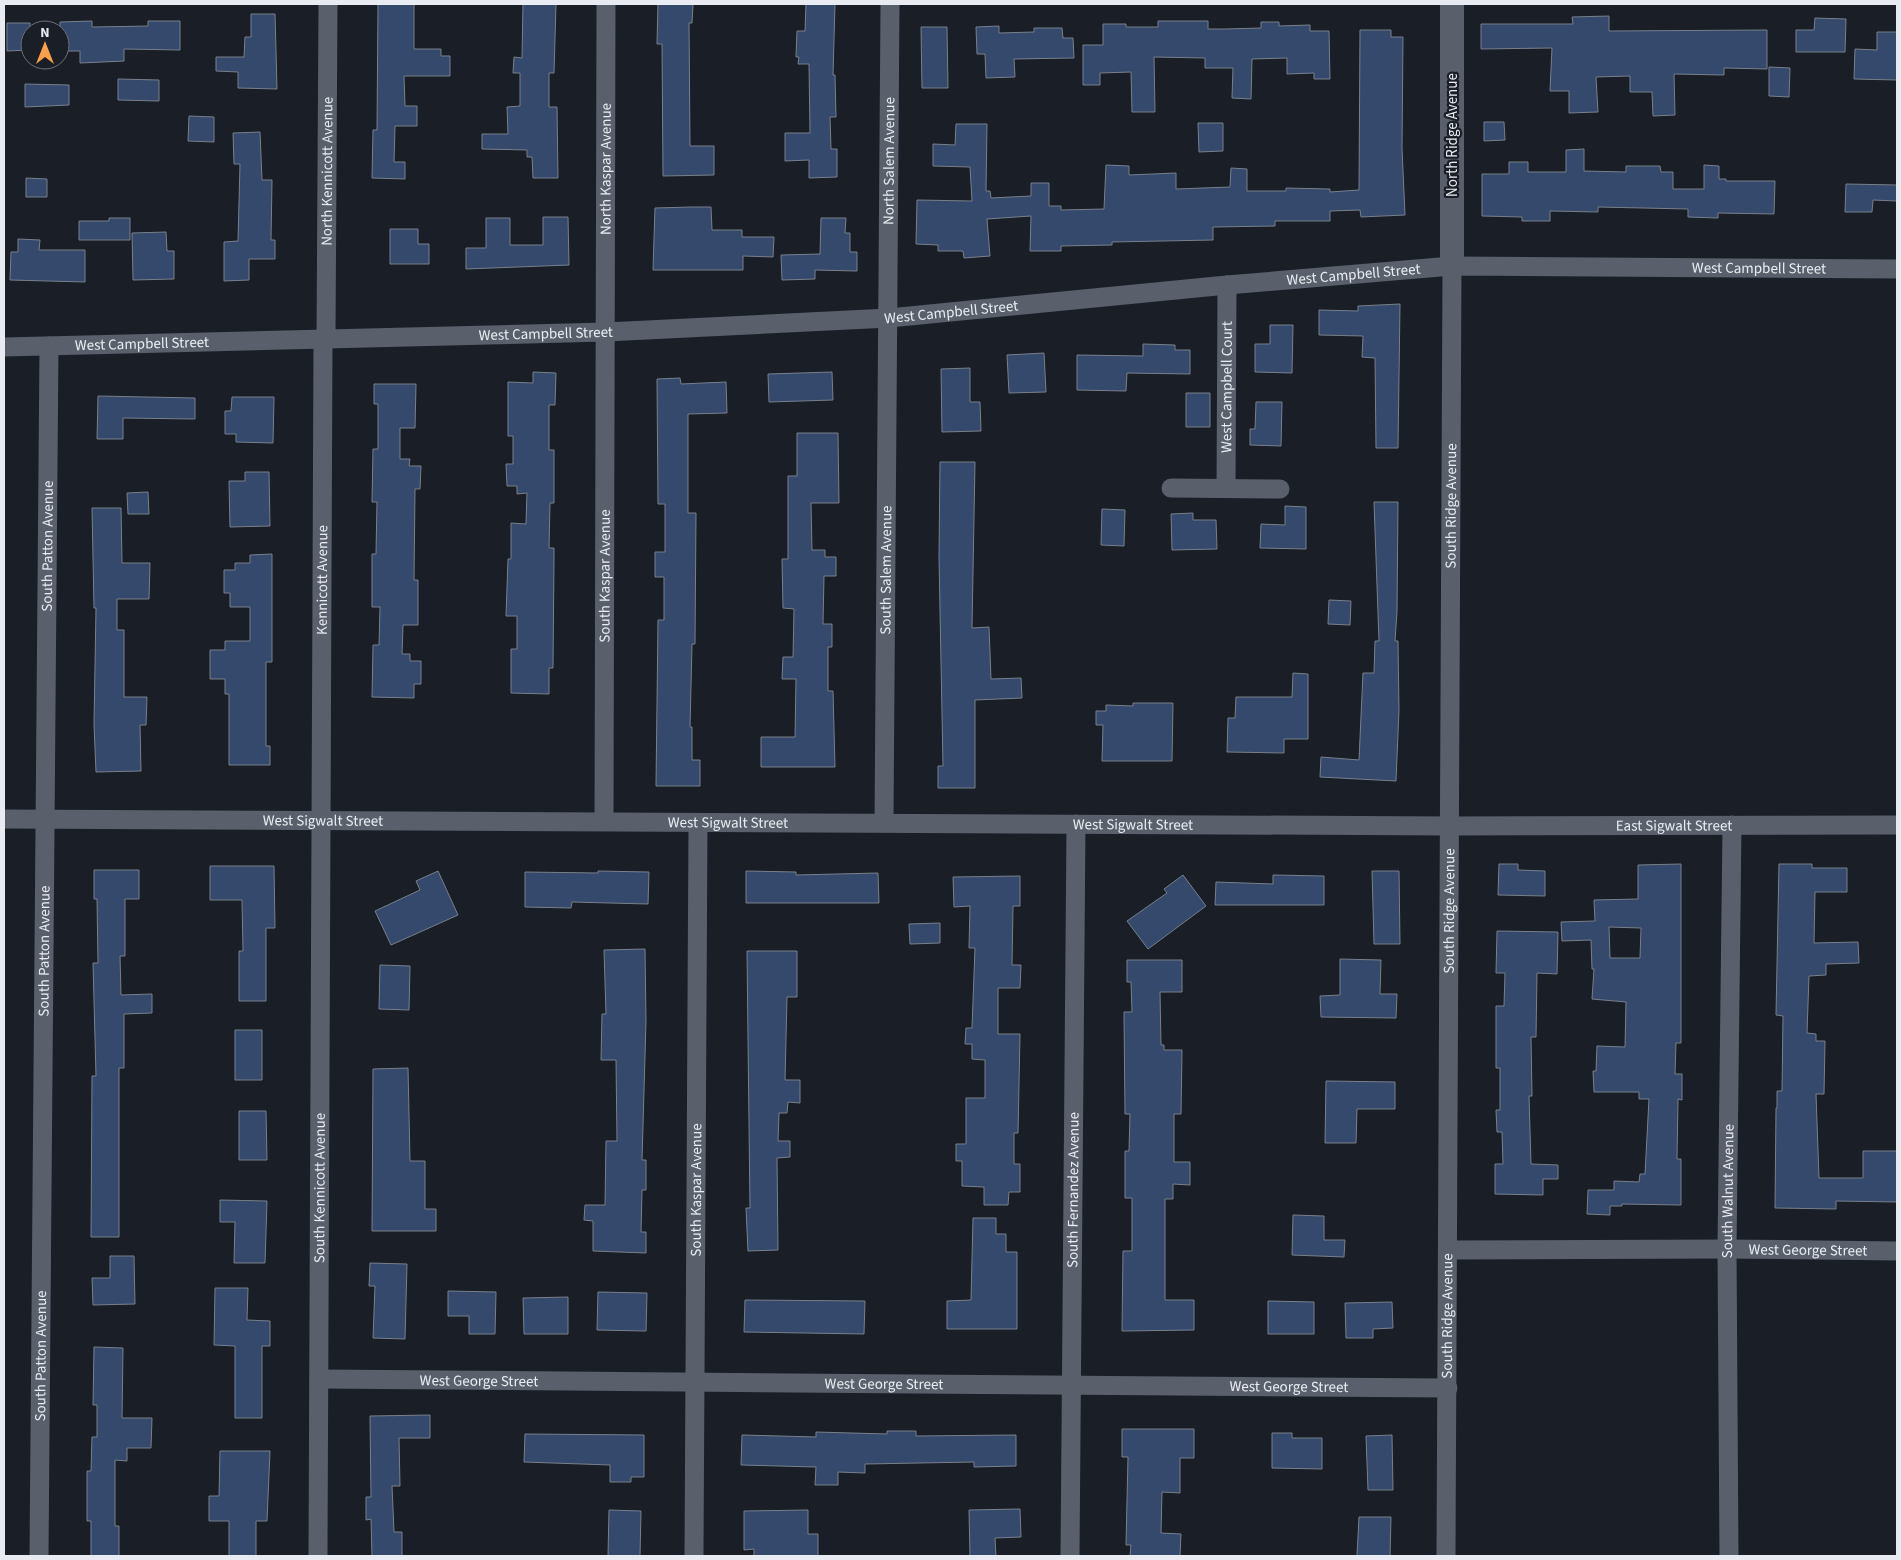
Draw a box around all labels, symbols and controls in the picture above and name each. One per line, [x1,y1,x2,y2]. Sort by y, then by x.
north arrow [20,20,70,70]
text: N [40,23,50,43]
street label: North Ridge Avenue [1442,73,1463,197]
street label: North Kennicott Avenue [316,97,338,246]
street label: North Salem Avenue [878,97,900,225]
street label: North Kaspar Avenue [595,103,616,235]
street label: West Campbell Street [1692,257,1826,279]
street label: West Campbell Street [1286,258,1421,290]
street label: West Campbell Street [883,295,1019,329]
street label: West Campbell Street [478,321,613,346]
street label: West Campbell Court [1216,321,1237,453]
street label: West Campbell Street [75,331,209,356]
street label: South Ridge Avenue [1440,443,1462,569]
street label: South Patton Avenue [36,480,58,612]
street label: South Salem Avenue [875,505,897,635]
street label: South Kaspar Avenue [594,509,615,643]
street label: Kennicott Avenue [311,525,333,635]
street label: West Sigwalt Street [263,810,383,831]
street label: West Sigwalt Street [668,812,788,833]
street label: West Sigwalt Street [1073,814,1193,835]
street label: East Sigwalt Street [1616,815,1732,836]
street label: South Ridge Avenue [1438,848,1460,974]
street label: South Patton Avenue [33,885,55,1017]
street label: South Fernandez Avenue [1062,1112,1084,1268]
street label: South Kennicott Avenue [309,1113,330,1263]
street label: South Kaspar Avenue [685,1123,707,1257]
street label: South Walnut Avenue [1716,1124,1739,1258]
street label: West George Street [1749,1239,1867,1261]
street label: South Ridge Avenue [1436,1253,1458,1379]
street label: South Patton Avenue [30,1290,52,1422]
street label: West George Street [420,1370,538,1392]
street label: West George Street [825,1373,943,1395]
street label: West George Street [1230,1376,1348,1398]

